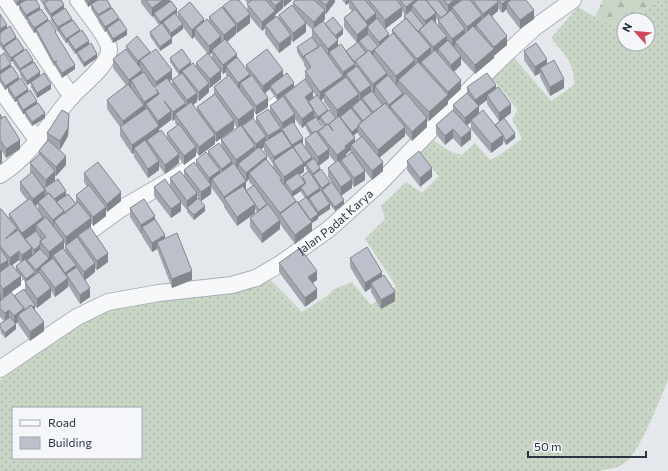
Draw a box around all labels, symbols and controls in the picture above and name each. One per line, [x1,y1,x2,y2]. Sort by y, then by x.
north arrow [616,12,656,52]
text: N [619,21,634,34]
street label: Jalan Padat Karya [294,186,376,257]
legend [12,407,142,459]
text: Road [48,415,76,429]
scale bar [528,433,646,459]
text: Building [48,435,92,449]
text: 50 m [534,439,562,453]

